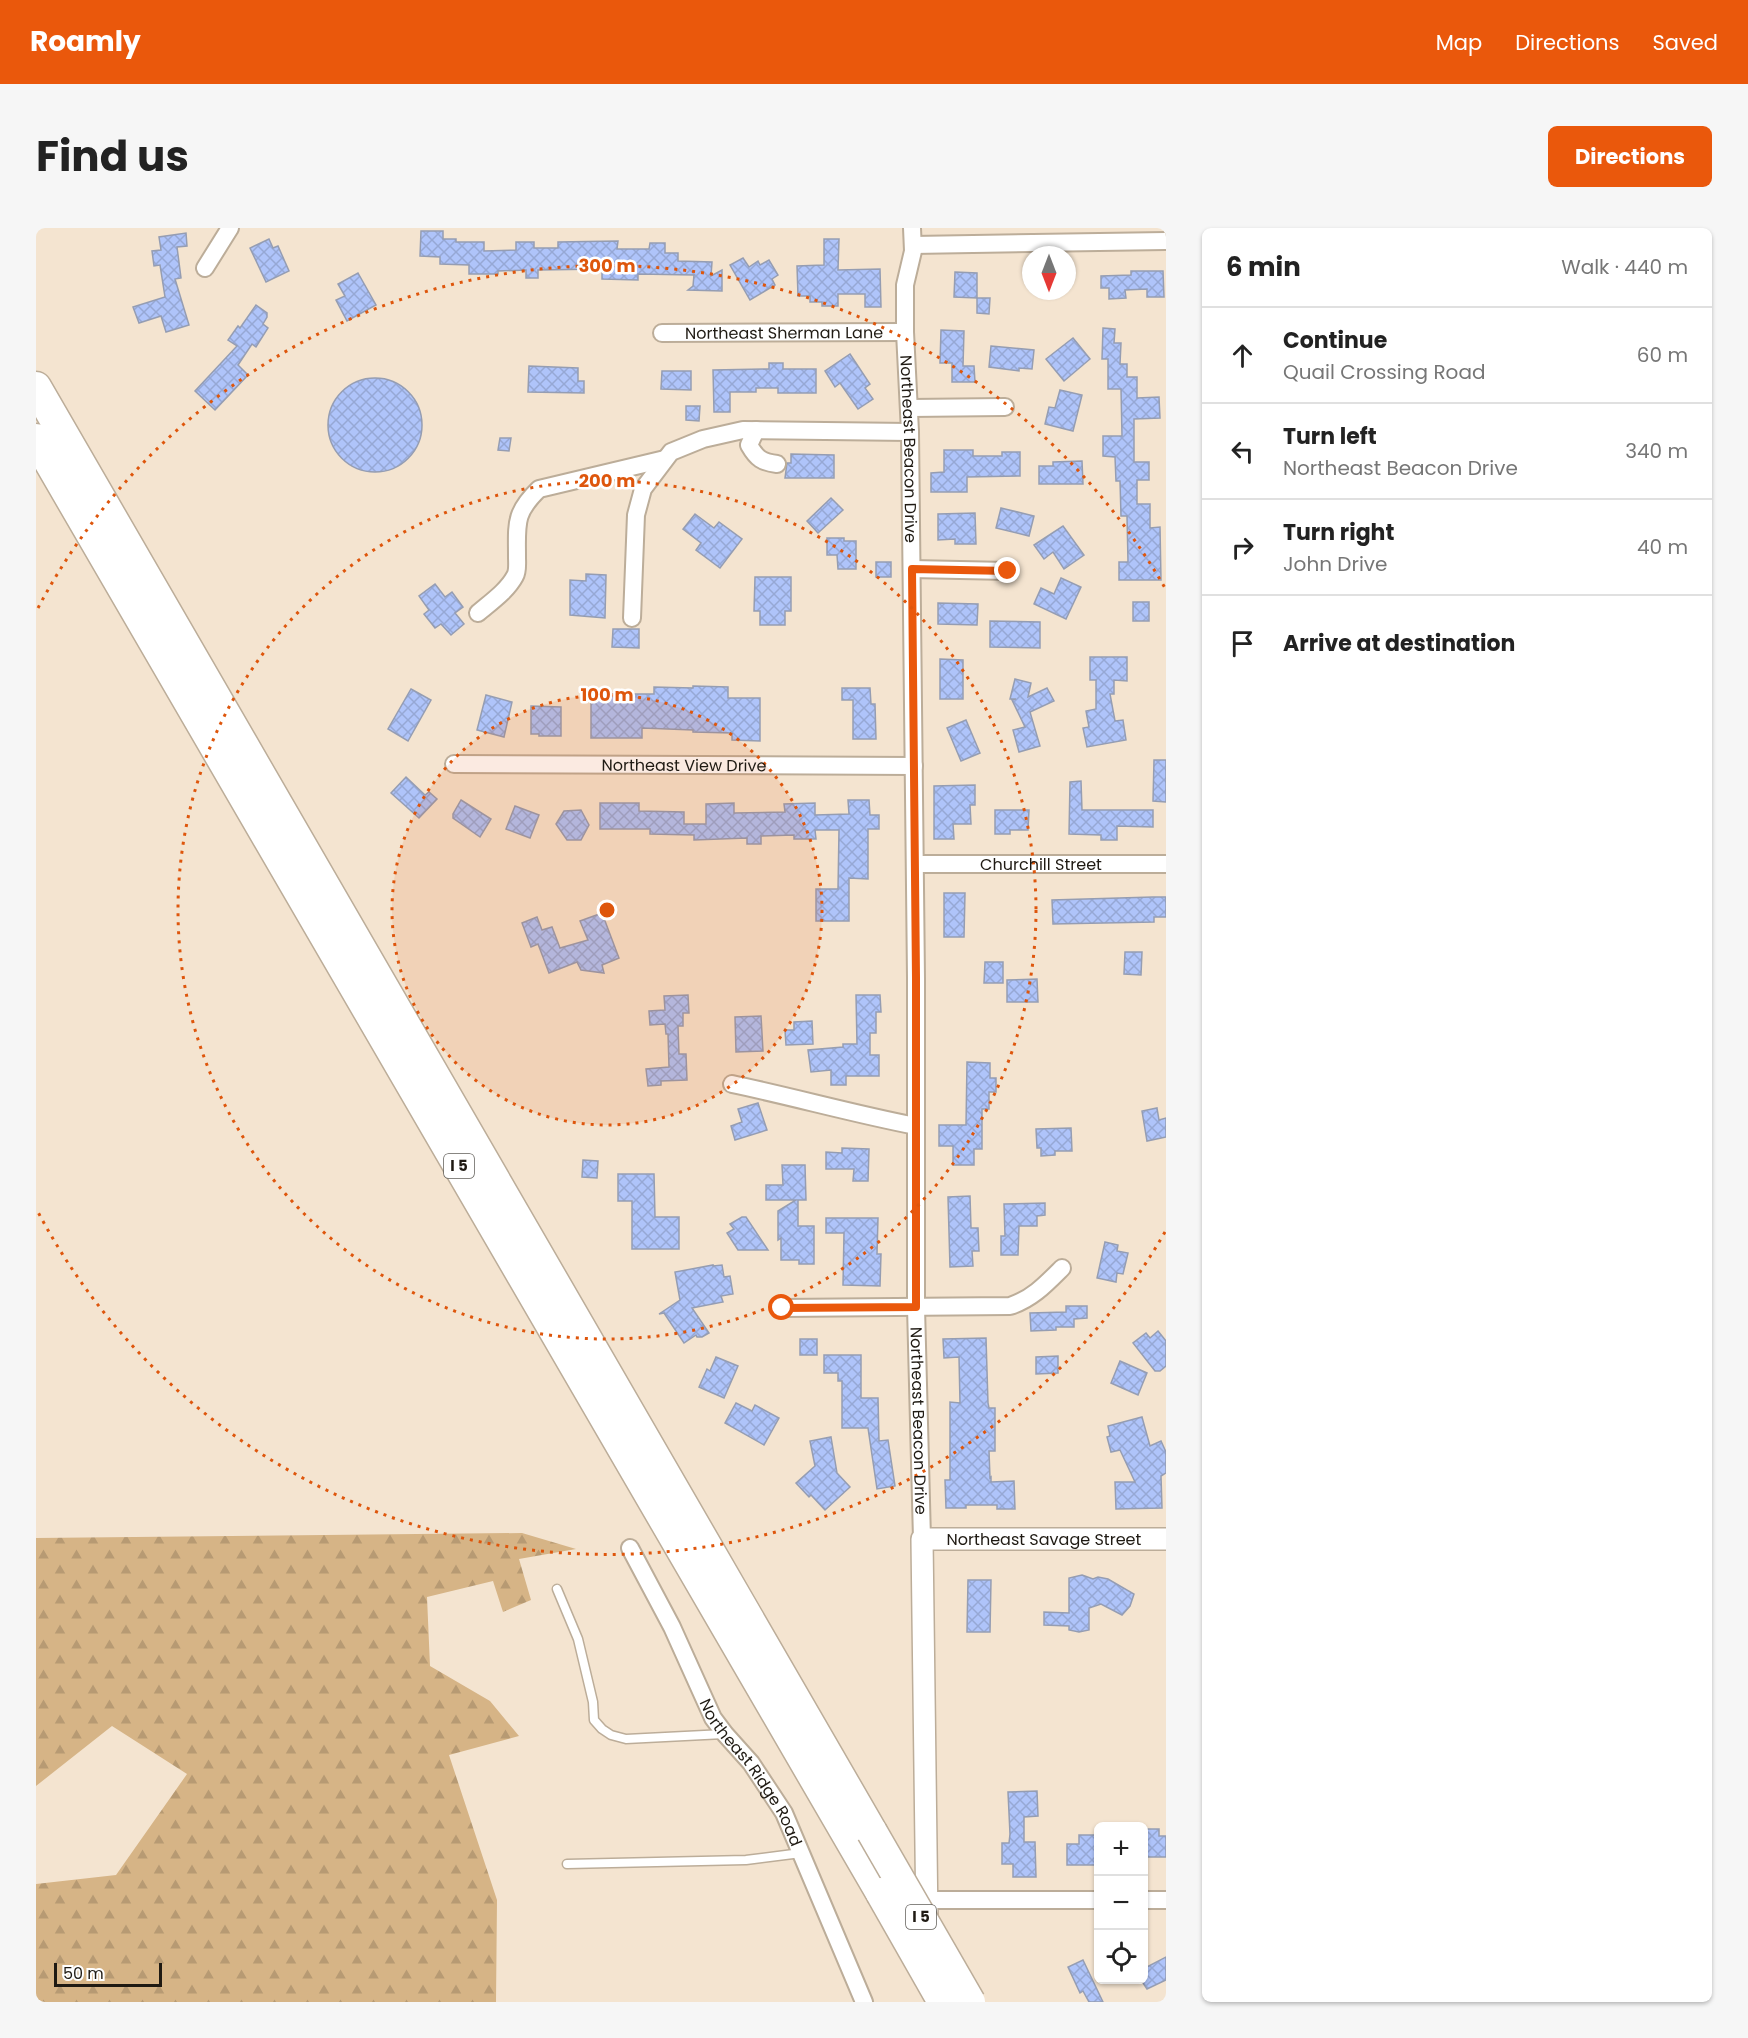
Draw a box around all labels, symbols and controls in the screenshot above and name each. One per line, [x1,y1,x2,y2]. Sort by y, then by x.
text: Roamly [30,22,141,61]
text: Map [1436,28,1482,57]
text: Directions [1515,28,1619,57]
text: Saved [1652,28,1718,57]
button: Directions [1548,126,1712,187]
text: Find us [36,127,189,186]
north arrow [1022,246,1076,300]
text: 6 min [1226,249,1301,285]
text: 300 m [578,253,636,278]
text: Walk · 440 m [1561,253,1688,281]
street label: Northeast Sherman Lane [685,321,883,345]
text: Continue [1283,325,1387,356]
icon: ahead [1226,339,1259,372]
text: 60 m [1637,341,1688,369]
street label: Northeast Beacon Drive [894,354,922,543]
text: Quail Crossing Road [1283,358,1485,386]
text: Turn left [1283,421,1377,452]
icon: left [1226,435,1259,468]
text: 340 m [1625,437,1688,465]
text: Northeast Beacon Drive [1283,454,1518,482]
text: 200 m [579,468,635,493]
text: Turn right [1283,517,1394,548]
icon: right [1226,531,1259,564]
text: 40 m [1637,533,1688,561]
text: John Drive [1283,550,1387,578]
route end [994,557,1020,583]
icon: arrive [1226,627,1259,660]
text: Arrive at destination [1283,628,1515,659]
text: 100 m [580,682,634,707]
street label: Northeast View Drive [601,754,767,777]
street label: Churchill Street [980,853,1102,876]
centre of rings [597,900,617,920]
road number: I 5 [444,1154,474,1178]
route start [768,1294,794,1320]
street label: Northeast Beacon Drive [905,1327,932,1515]
street label: Northeast Savage Street [947,1528,1141,1551]
street label: Northeast Ridge Road [694,1695,808,1850]
map controls [1094,1822,1148,1984]
button: + [1094,1822,1148,1876]
button: − [1094,1876,1148,1930]
road number: I 5 [906,1905,936,1929]
button: locate [1094,1930,1148,1984]
scale bar [54,1960,162,1988]
text: 50 m [63,1962,104,1985]

